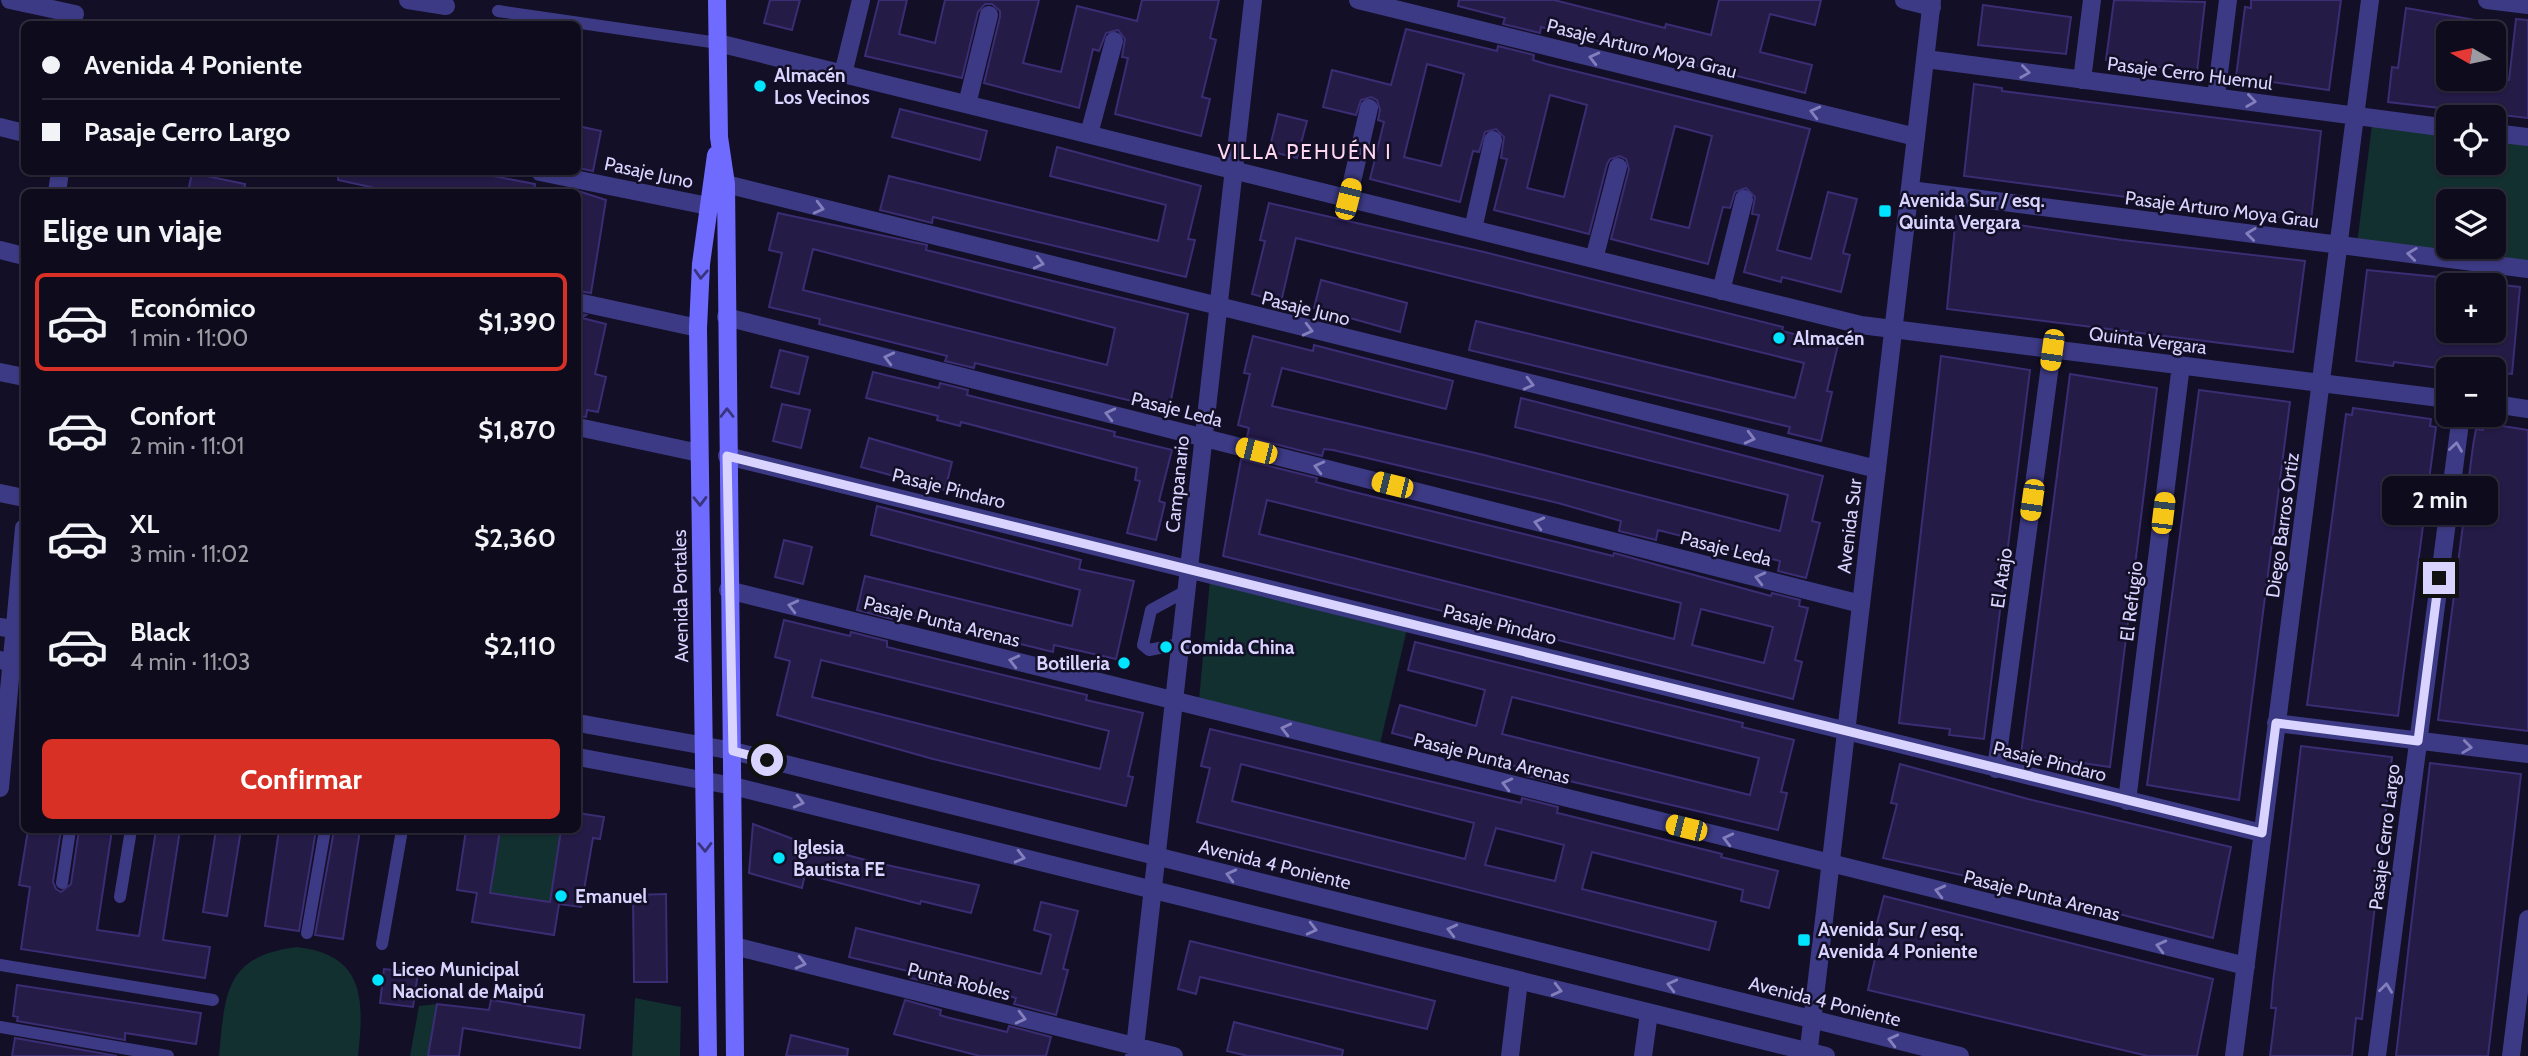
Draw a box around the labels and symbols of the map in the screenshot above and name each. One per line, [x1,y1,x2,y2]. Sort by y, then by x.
street label: Pasaje Arturo Moya Grau [1544,14,1739,83]
north arrow [2436,21,2506,91]
one-way arrow [1588,52,1600,66]
street label: Pasaje Cerro Huemul [2106,52,2274,95]
place label: Almacén Los Vecinos [774,64,870,109]
one-way arrow [2019,64,2031,79]
marker: Almacén Los Vecinos [752,78,768,94]
one-way arrow [2245,94,2257,109]
one-way arrow [1809,106,1821,120]
district label: VILLA PEHUÉN I [1217,139,1393,164]
street label: Pasaje Juno [602,152,696,193]
car [1333,176,1364,222]
street label: Pasaje Arturo Moya Grau [2124,186,2320,233]
place label: Avenida Sur / esq. Quinta Vergara [1899,189,2045,234]
one-way arrow [813,200,825,214]
marker: Avenida Sur / esq. Quinta Vergara [1877,203,1893,219]
one-way arrow [2245,226,2257,241]
one-way arrow [2406,246,2418,261]
one-way arrow [1033,255,1045,269]
one-way arrow [693,269,708,280]
street label: Pasaje Juno [1259,286,1353,331]
one-way arrow [1302,322,1314,336]
street label: Quinta Vergara [2088,322,2208,359]
place label: Almacén [1793,327,1865,350]
car [2039,328,2066,372]
marker: Almacén [1771,330,1787,346]
one-way arrow [883,352,895,366]
one-way arrow [1523,376,1535,390]
street label: Pasaje Leda [1129,387,1225,432]
one-way arrow [719,408,735,418]
one-way arrow [1104,408,1116,422]
one-way arrow [1744,430,1756,444]
street label: Campanario [1161,434,1194,534]
car [1234,436,1279,466]
one-way arrow [2449,441,2464,453]
street label: Diego Barros Ortiz [2261,451,2304,599]
one-way arrow [1313,461,1325,475]
street label: Pasaje Pindaro [890,463,1008,514]
car [1370,470,1415,500]
callout: 2 min [2381,476,2497,526]
street label: Avenida Sur [1832,477,1867,575]
car [2019,478,2046,522]
car [2151,491,2176,535]
one-way arrow [692,497,708,507]
one-way arrow [1533,517,1545,531]
street label: Pasaje Leda [1678,526,1774,571]
street label: Avenida Portales [668,529,693,663]
street label: El Atajo [1986,547,2017,610]
street label: El Refugio [2115,560,2148,642]
route end [2423,562,2455,594]
one-way arrow [1754,572,1766,586]
street label: Pasaje Punta Arenas [861,591,1023,652]
street label: Pasaje Pindaro [1441,599,1559,650]
one-way arrow [787,600,799,614]
place label: Comida China [1180,636,1295,659]
marker: Comida China [1158,639,1174,655]
place label: Botilleria [1036,652,1111,675]
one-way arrow [1008,655,1020,669]
marker: Botilleria [1116,655,1132,671]
one-way arrow [1280,723,1292,737]
street label: Pasaje Punta Arenas [1411,728,1573,789]
street label: Pasaje Pindaro [1991,736,2109,787]
one-way arrow [2461,739,2473,754]
route start [751,744,783,776]
street label: Pasaje Cerro Largo [2364,763,2405,911]
one-way arrow [1501,778,1513,792]
one-way arrow [793,794,805,808]
car [1664,813,1709,843]
one-way arrow [1722,833,1734,847]
street label: Avenida 4 Poniente [1197,834,1353,895]
place label: Iglesia Bautista FE [793,836,885,881]
one-way arrow [697,843,713,853]
one-way arrow [1014,849,1026,863]
marker: Iglesia Bautista FE [771,850,787,866]
street label: Pasaje Punta Arenas [1961,865,2123,926]
one-way arrow [1225,869,1237,883]
place label: Emanuel [575,885,647,908]
one-way arrow [1935,885,1947,899]
marker: Emanuel [553,888,569,904]
place label: Avenida Sur / esq. Avenida 4 Poniente [1818,918,1978,963]
one-way arrow [1306,921,1318,935]
one-way arrow [1446,924,1458,938]
marker: Avenida Sur / esq. Avenida 4 Poniente [1796,932,1812,948]
one-way arrow [2156,939,2168,954]
one-way arrow [794,955,806,969]
place label: Liceo Municipal Nacional de Maipú [392,958,544,1003]
street label: Punta Robles [905,958,1013,1005]
street label: Avenida 4 Poniente [1747,971,1903,1032]
marker: Liceo Municipal Nacional de Maipú [370,972,386,988]
one-way arrow [1667,979,1679,993]
one-way arrow [1551,982,1563,996]
one-way arrow [2378,982,2393,994]
one-way arrow [1015,1010,1027,1024]
one-way arrow [1887,1033,1899,1048]

